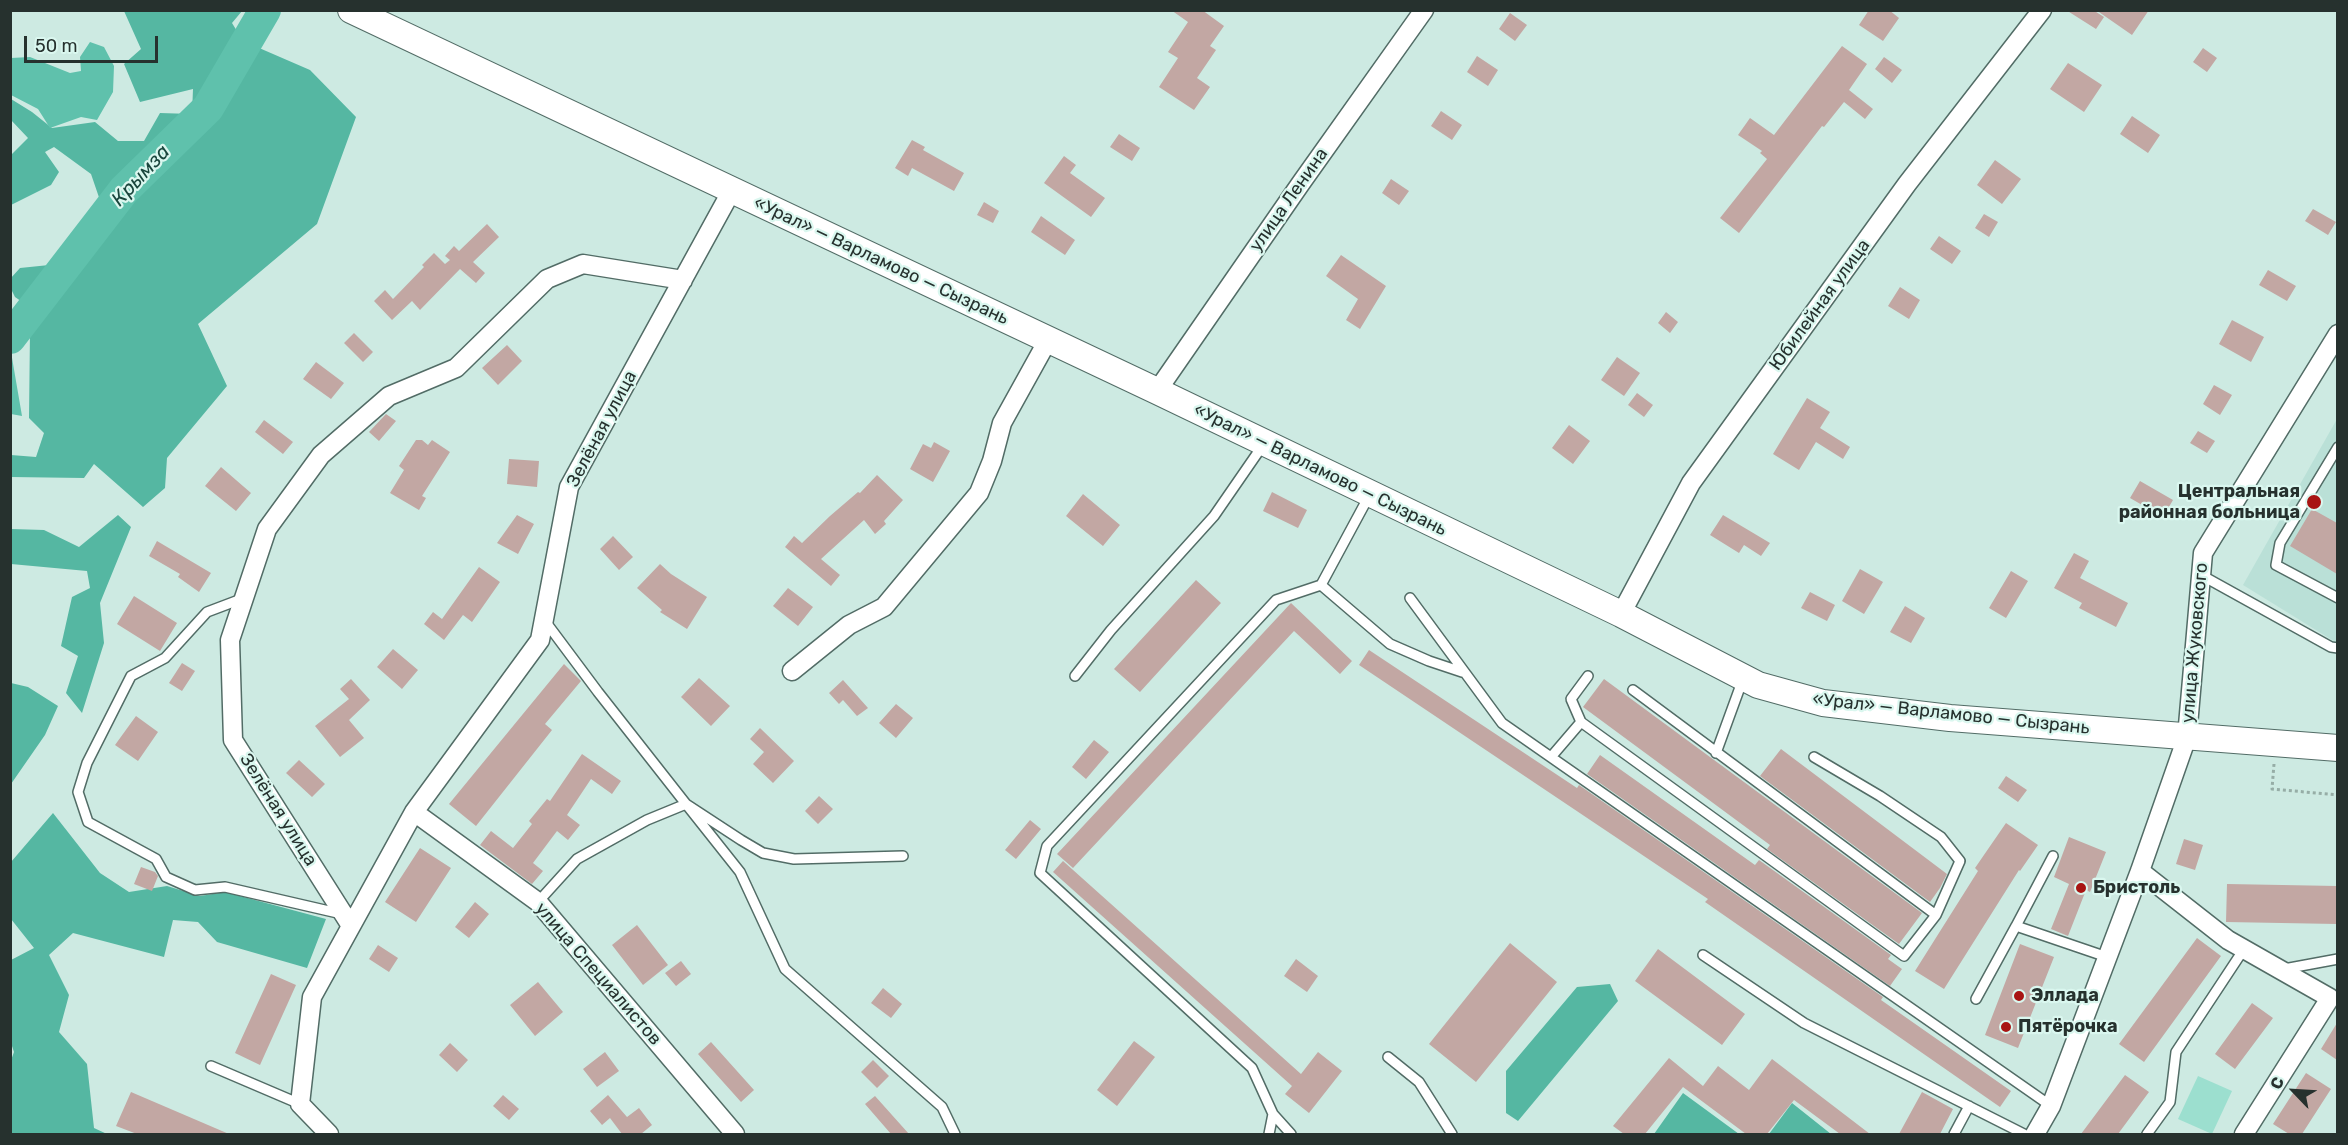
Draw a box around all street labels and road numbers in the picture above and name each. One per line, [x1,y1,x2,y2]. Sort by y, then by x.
street label: улица Ленина [1245,144,1333,256]
street label: «Урал» — Варламово — Сызрань [750,192,1012,330]
street label: Юбилейная улица [1765,235,1875,375]
street label: Зелёная улица [562,367,642,491]
street label: «Урал» — Варламово — Сызрань [1190,399,1450,541]
street label: улица Жуковского [2177,562,2213,724]
street label: «Урал» — Варламово — Сызрань [1811,689,2091,739]
street label: Зелёная улица [235,750,321,870]
street label: улица Специалистов [530,898,666,1050]

